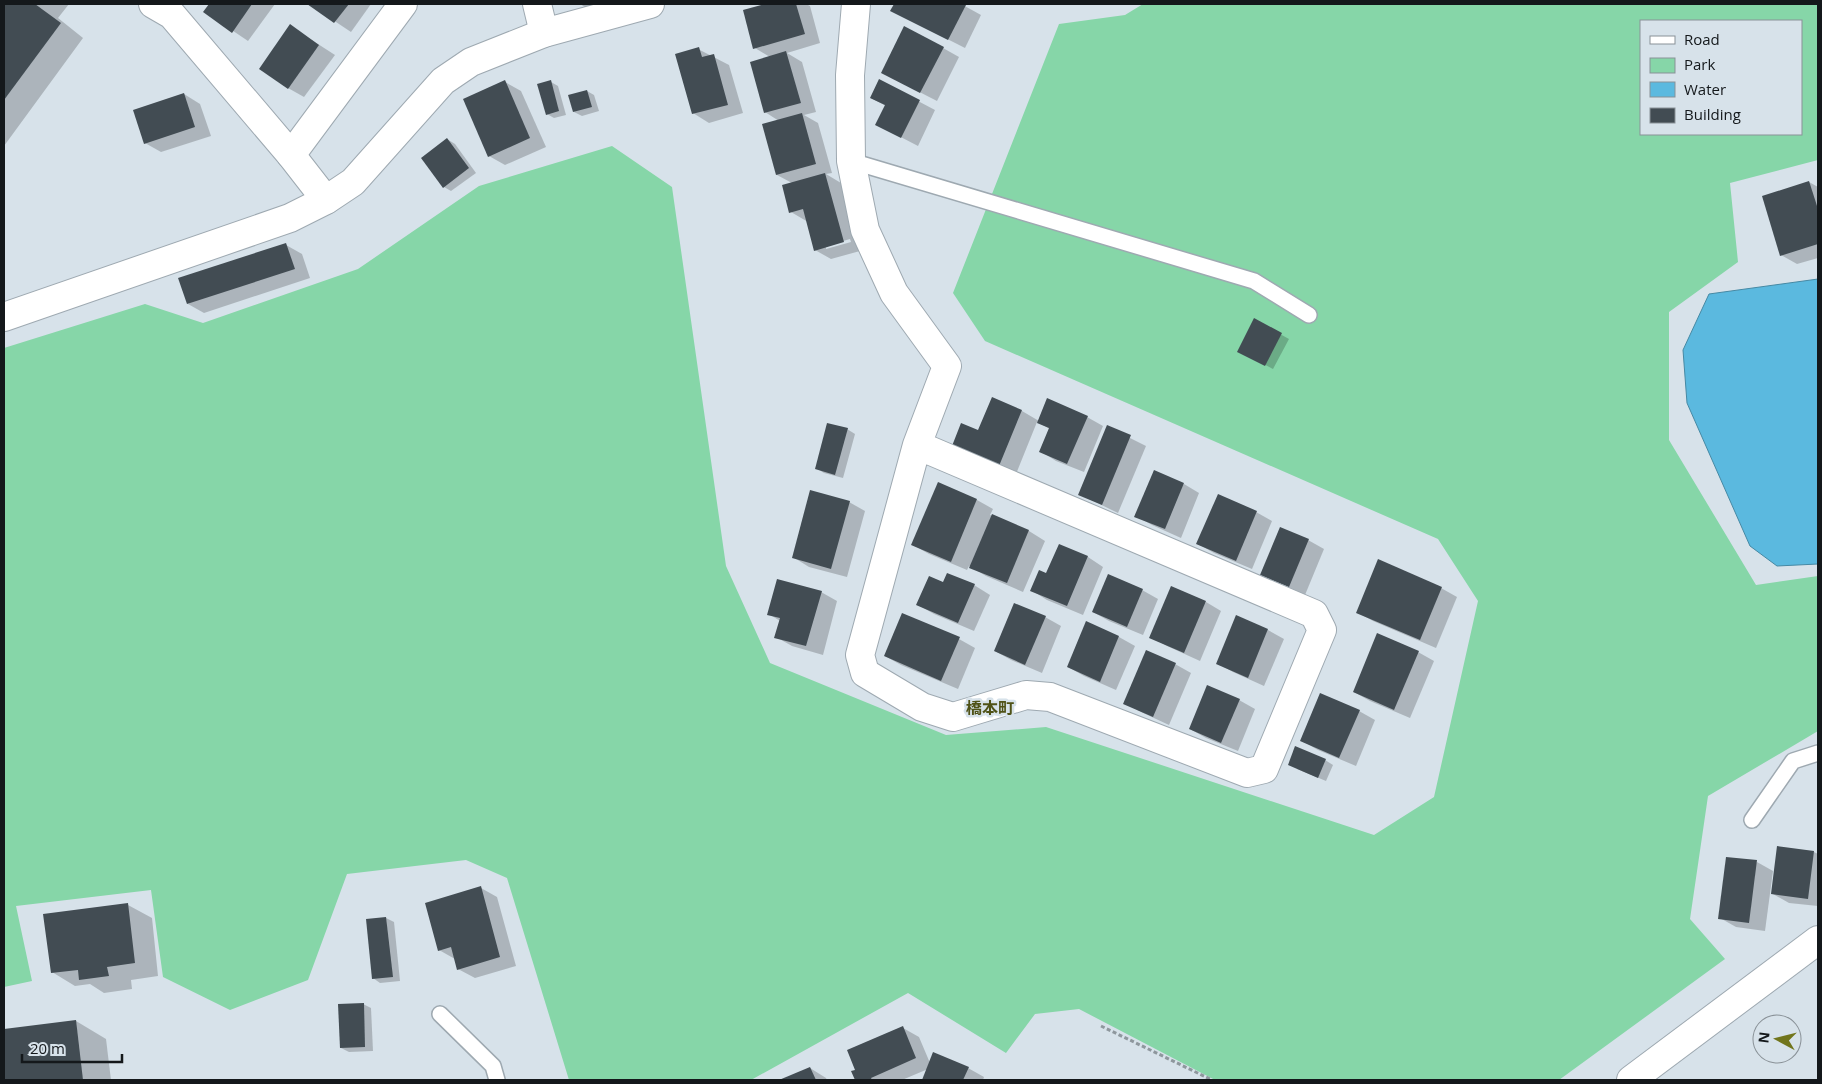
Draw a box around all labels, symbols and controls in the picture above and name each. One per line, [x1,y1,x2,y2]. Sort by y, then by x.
legend [1640,20,1802,135]
text: Road [1684,29,1720,49]
text: Park [1684,54,1715,74]
text: Water [1684,79,1726,99]
text: Building [1684,104,1741,124]
district label: 橋本町 [966,697,1014,719]
north arrow [1752,1014,1802,1064]
text: N [1753,1031,1774,1044]
scale bar [22,1032,122,1064]
text: 20 m [30,1038,65,1058]

